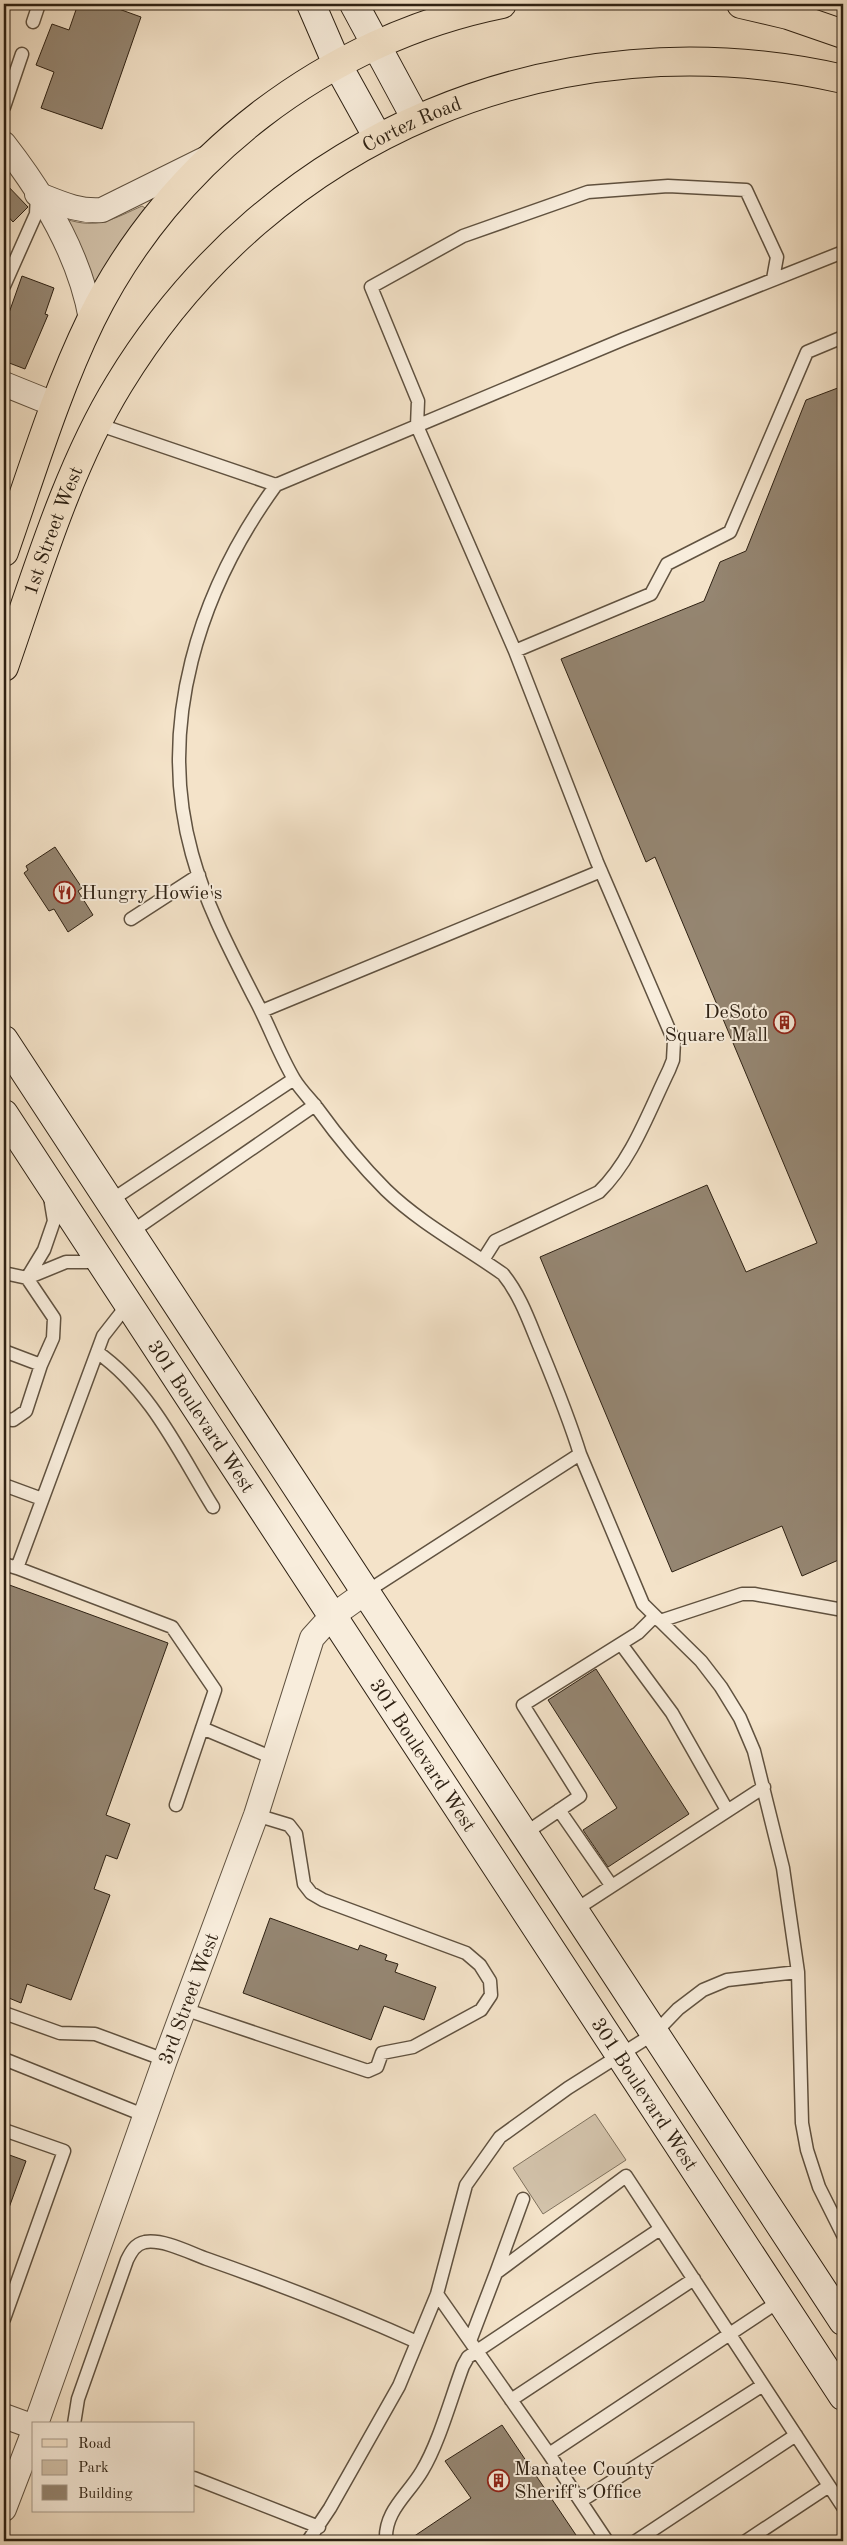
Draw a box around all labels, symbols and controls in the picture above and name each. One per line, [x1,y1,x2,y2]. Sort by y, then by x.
street label: Cortez Road [360,94,464,157]
street label: 1st Street West [21,464,88,598]
restaurant icon: Hungry Howie's [53,880,77,904]
place label: Hungry Howie's [81,884,222,904]
place label: DeSoto Square Mall [665,1003,768,1046]
building icon: DeSoto Square Mall [772,1011,796,1035]
street label: 301 Boulevard West [143,1337,257,1497]
street label: 301 Boulevard West [365,1676,479,1836]
street label: 3rd Street West [156,1930,223,2068]
street label: 301 Boulevard West [586,2015,701,2175]
legend [32,2422,195,2512]
text: Road [78,2437,112,2452]
place label: Manatee County Sheriff's Office [514,2460,655,2503]
text: Park [78,2461,109,2476]
building icon: Manatee County Sheriff's Office [486,2468,510,2492]
text: Building [78,2487,133,2502]

